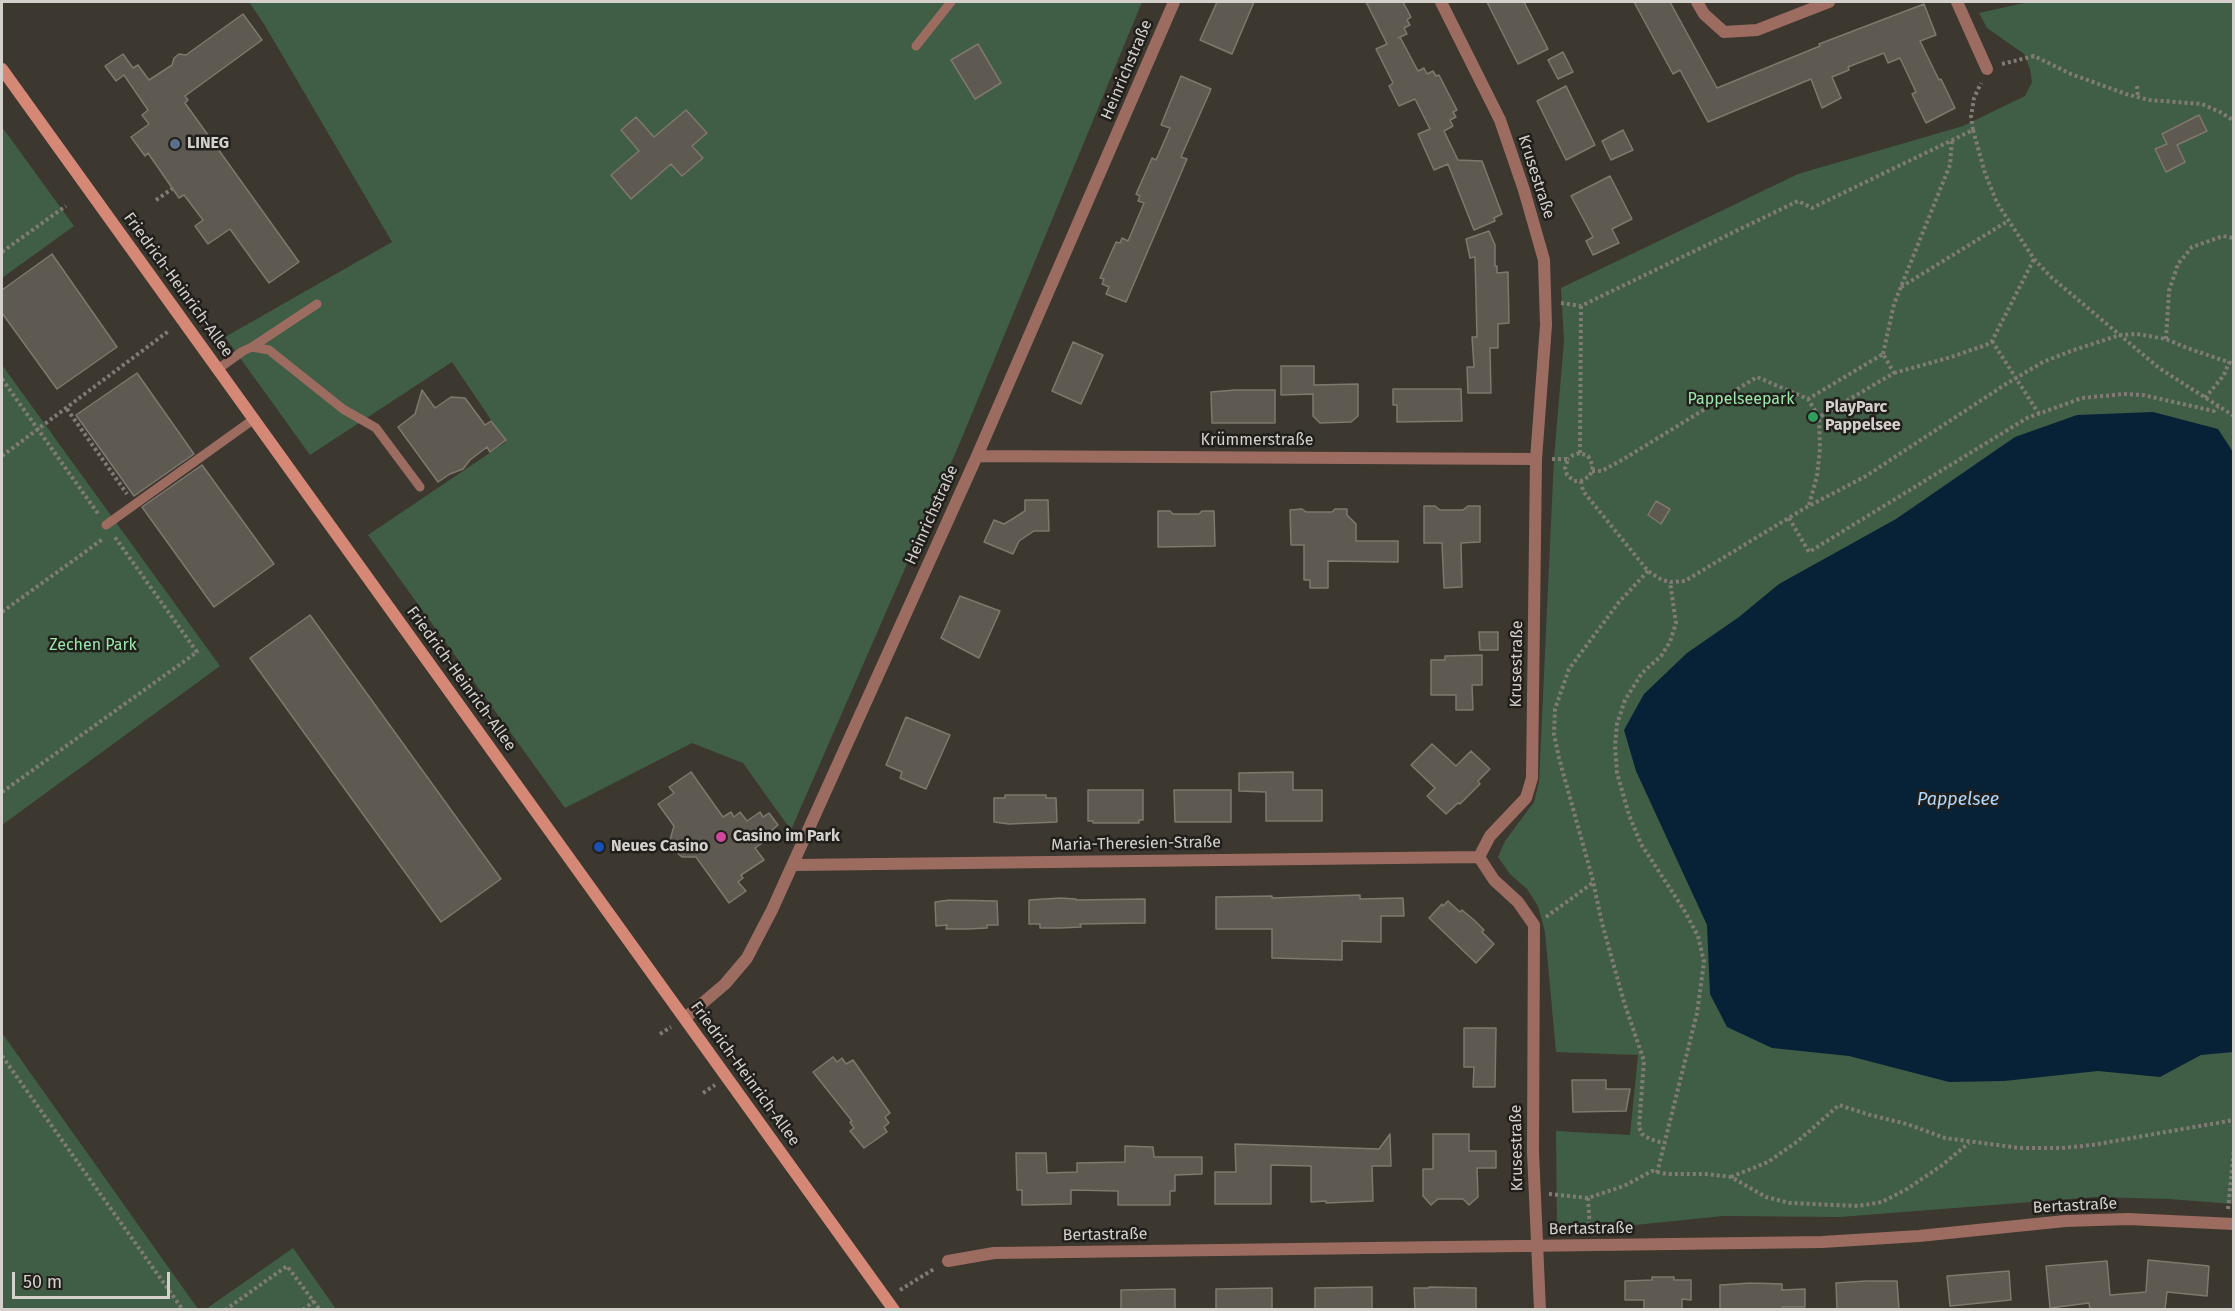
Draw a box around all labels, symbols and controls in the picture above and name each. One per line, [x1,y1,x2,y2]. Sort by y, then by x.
street label: Heinrichstraße [1097,17,1157,123]
street label: Krusestraße [1513,133,1559,221]
place label: LINEG [187,134,229,154]
marker: LINEG [168,137,182,151]
street label: Friedrich-Heinrich-Allee [119,209,237,361]
park label: Pappelseepark [1688,390,1794,410]
place label: PlayParc Pappelsee [1825,398,1901,436]
marker: PlayParc Pappelsee [1806,410,1820,424]
street label: Krümmerstraße [1201,431,1313,451]
street label: Heinrichstraße [901,462,963,568]
street label: Friedrich-Heinrich-Allee [402,603,520,755]
street label: Krusestraße [1507,620,1527,708]
park label: Zechen Park [49,636,137,656]
water label: Pappelsee [1917,789,1999,811]
place label: Casino im Park [733,827,840,847]
marker: Casino im Park [714,830,728,844]
street label: Maria-Theresien-Straße [1051,833,1221,855]
place label: Neues Casino [611,837,708,857]
marker: Neues Casino [592,840,606,854]
street label: Friedrich-Heinrich-Allee [686,998,804,1150]
street label: Krusestraße [1507,1104,1527,1192]
street label: Bertastraße [2032,1194,2118,1218]
street label: Bertastraße [1549,1219,1633,1239]
street label: Bertastraße [1063,1225,1147,1245]
scale bar [15,1260,172,1298]
text: 50 m [23,1271,62,1293]

